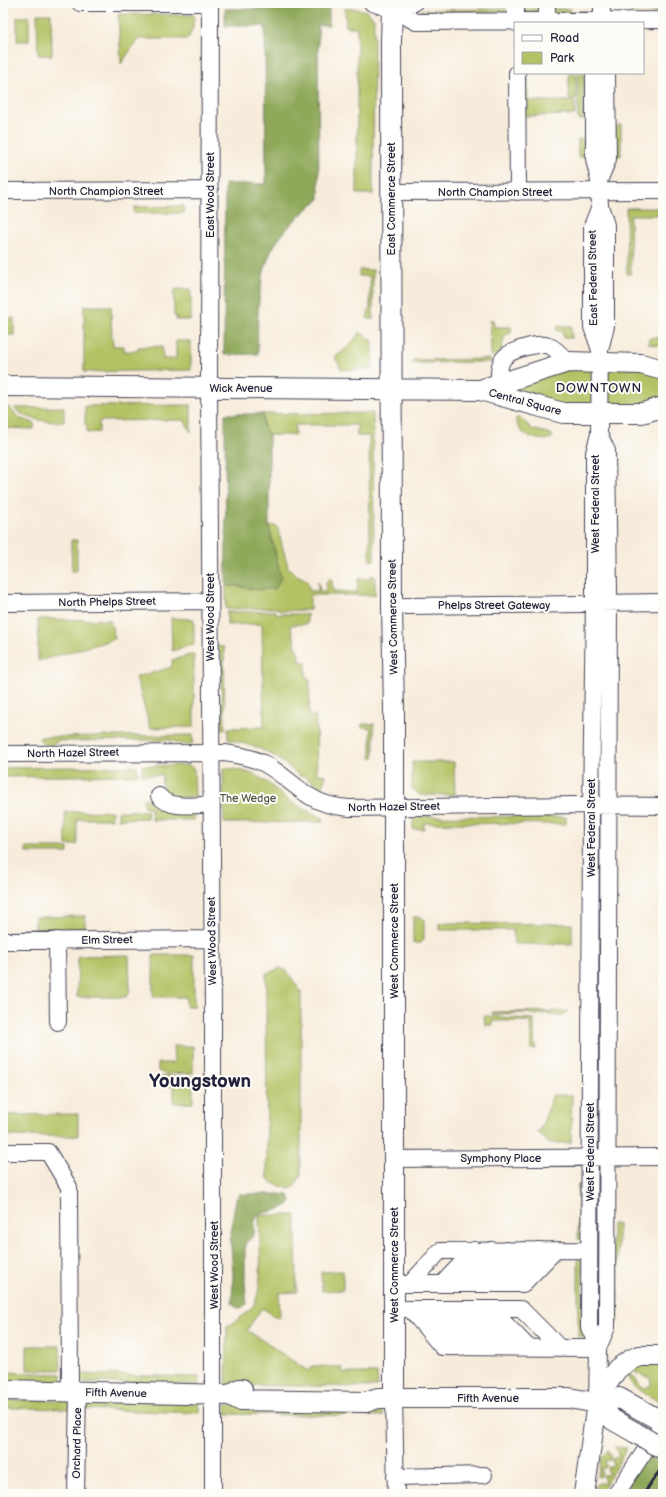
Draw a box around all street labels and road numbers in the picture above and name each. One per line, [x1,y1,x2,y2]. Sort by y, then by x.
street label: East Commerce Street [385,142,398,256]
street label: East Wood Street [204,151,217,238]
street label: North Champion Street [49,185,164,198]
street label: North Champion Street [438,186,553,199]
street label: East Federal Street [586,229,600,326]
street label: Wick Avenue [209,382,273,395]
street label: Central Square [487,386,563,418]
street label: West Federal Street [589,454,602,553]
street label: West Commerce Street [385,558,401,675]
street label: West Wood Street [204,572,217,661]
street label: North Phelps Street [58,595,157,609]
street label: Phelps Street Gateway [438,599,550,612]
street label: North Hazel Street [27,746,120,760]
street label: West Federal Street [585,778,598,877]
street label: North Hazel Street [348,800,441,814]
street label: West Commerce Street [388,883,401,999]
street label: West Wood Street [205,896,219,985]
street label: Elm Street [81,933,134,947]
street label: West Federal Street [584,1102,597,1201]
street label: Symphony Place [461,1152,542,1165]
street label: West Commerce Street [388,1207,401,1323]
street label: West Wood Street [208,1220,221,1309]
street label: Fifth Avenue [85,1386,148,1400]
street label: Fifth Avenue [457,1392,519,1405]
street label: Orchard Place [70,1407,84,1479]

